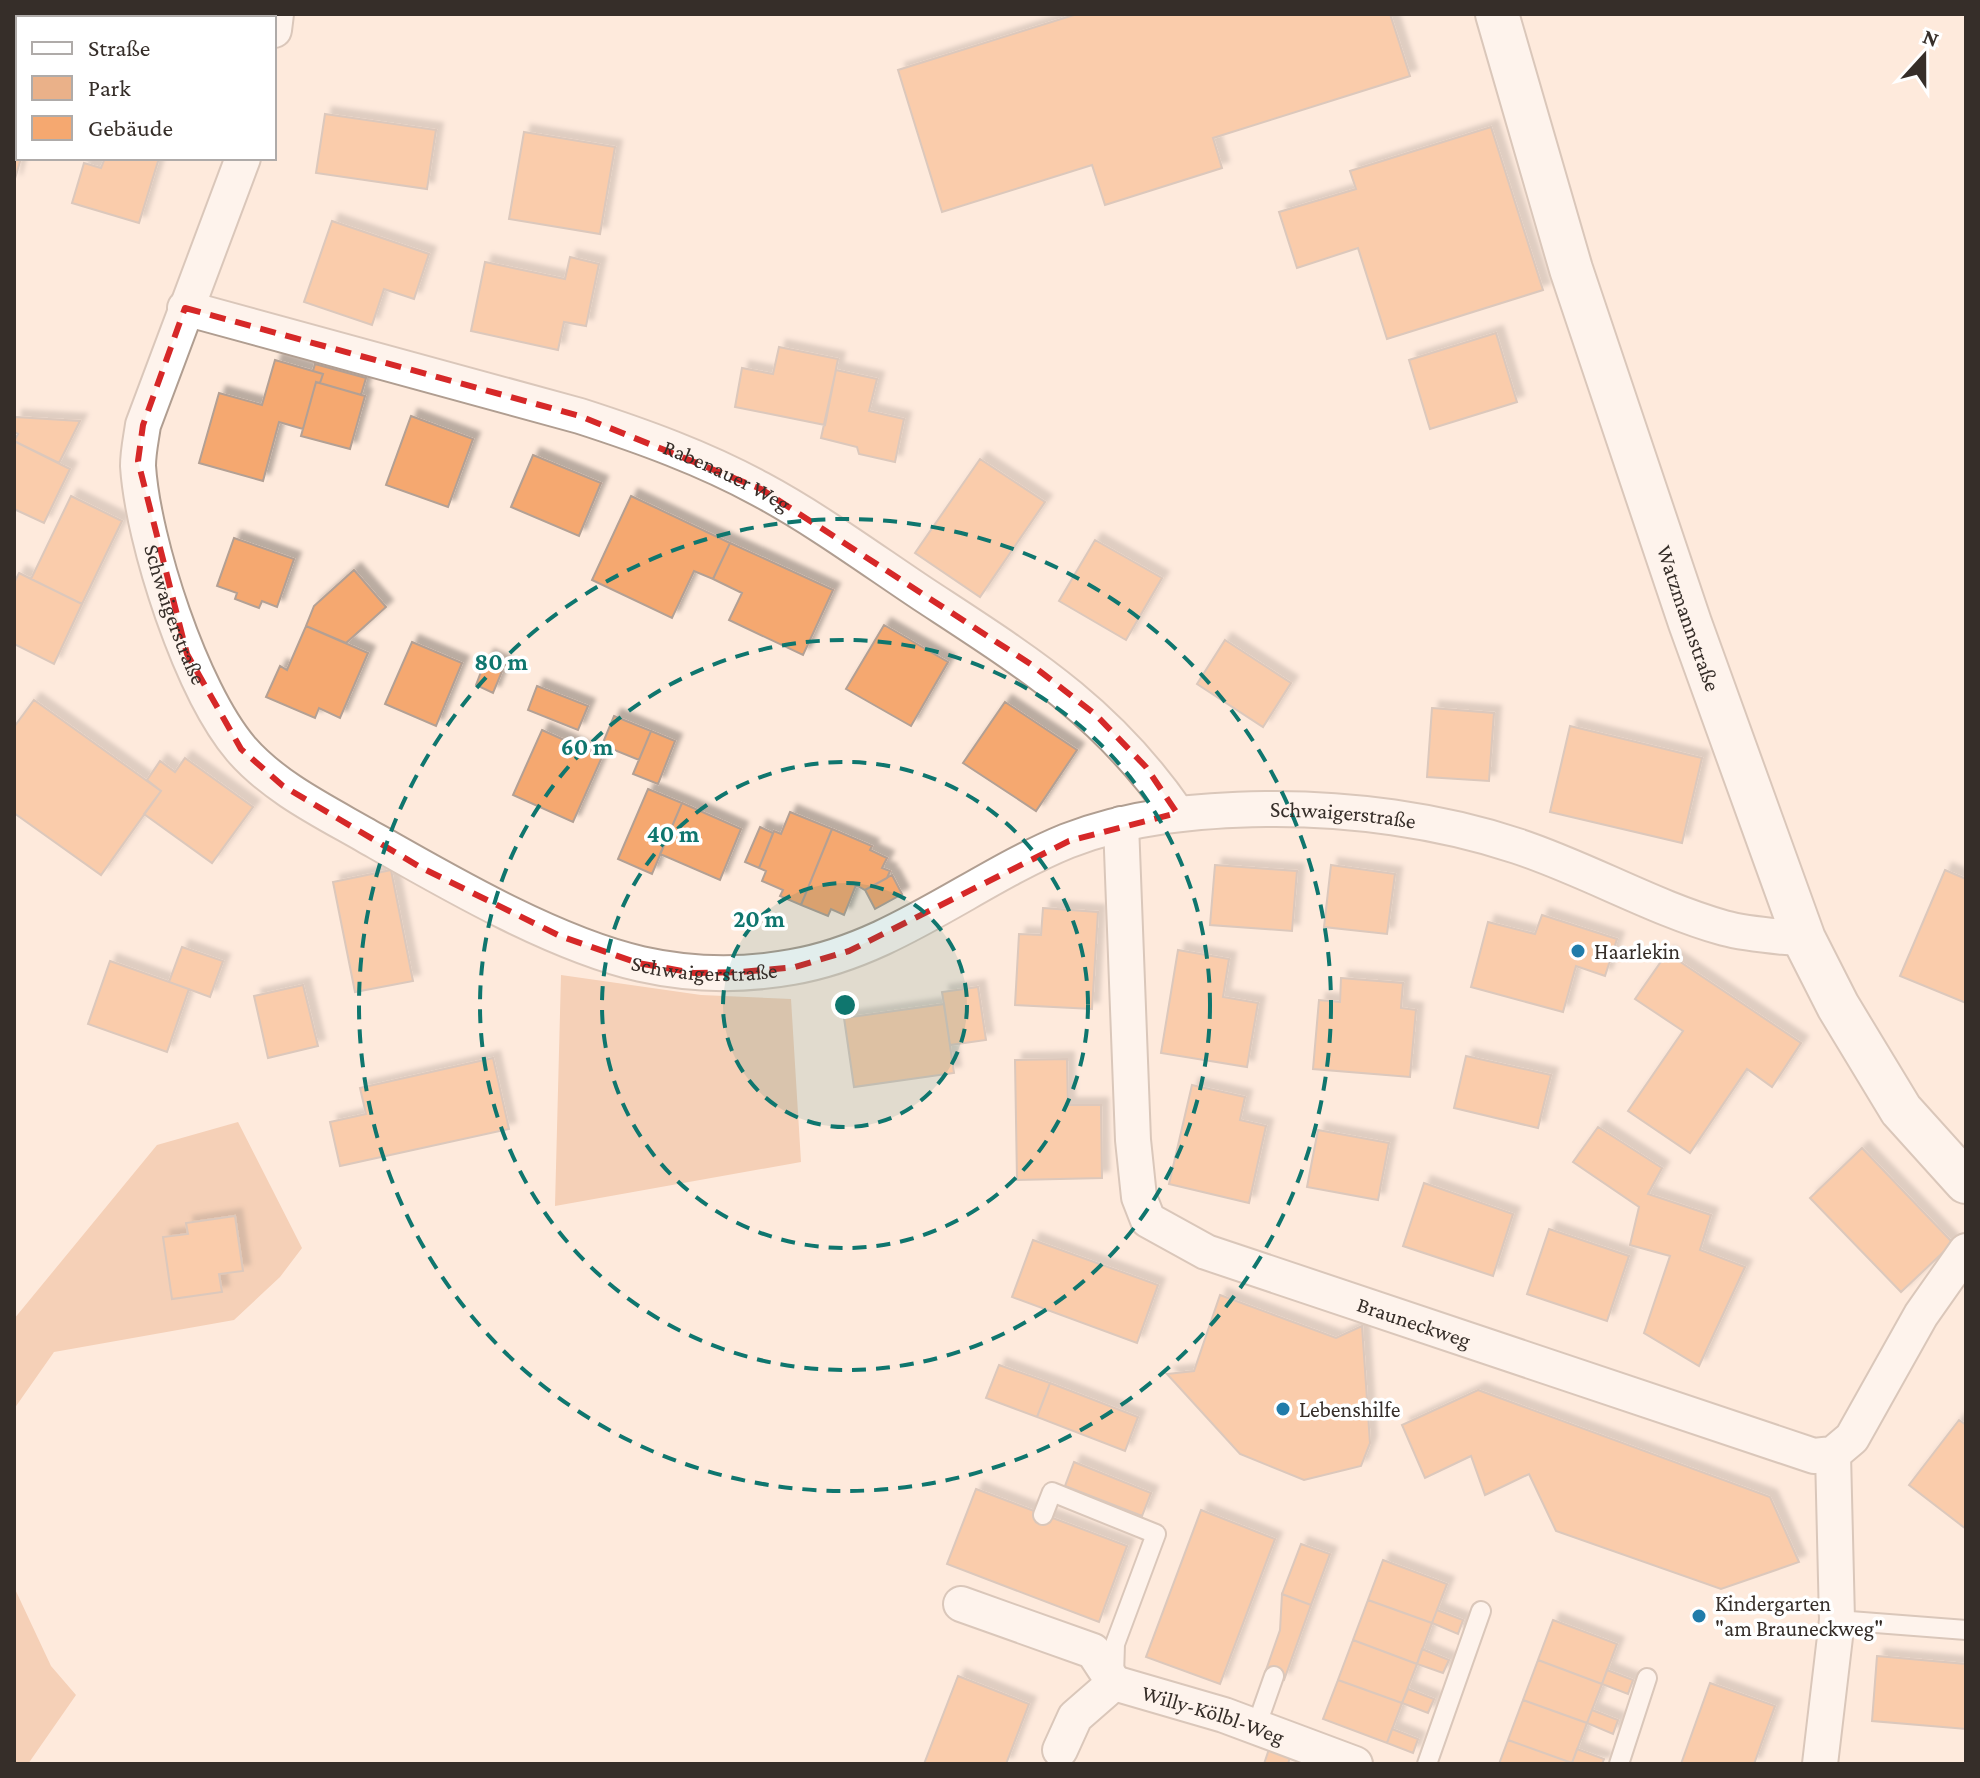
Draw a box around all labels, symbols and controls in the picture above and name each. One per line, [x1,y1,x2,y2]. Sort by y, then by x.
legend [16,16,276,160]
north arrow [1884,16,1964,96]
text: N [1920,23,1942,52]
text: Straße [88,34,150,61]
text: Park [88,74,131,101]
text: Gebäude [88,114,173,141]
street label: Rabenauer Weg [660,434,795,517]
street label: Schwaigerstraße [139,542,212,688]
street label: Watzmannstraße [1652,542,1726,695]
text: 80 m [474,648,528,675]
text: 60 m [561,733,614,760]
street label: Schwaigerstraße [1270,797,1418,834]
text: 40 m [647,820,700,847]
text: 20 m [733,905,786,932]
place label: Haarlekin [1594,939,1680,964]
marker: Haarlekin [1569,942,1587,960]
street label: Schwaigerstraße [629,950,779,986]
centre of rings [831,991,859,1019]
street label: Brauneckweg [1354,1292,1474,1353]
place label: Lebenshilfe [1299,1397,1400,1422]
marker: Lebenshilfe [1274,1400,1292,1418]
place label: Kindergarten "am Brauneckweg" [1715,1591,1883,1641]
marker: Kindergarten "am Brauneckweg" [1690,1607,1708,1625]
street label: Willy-Kölbl-Weg [1139,1680,1288,1750]

